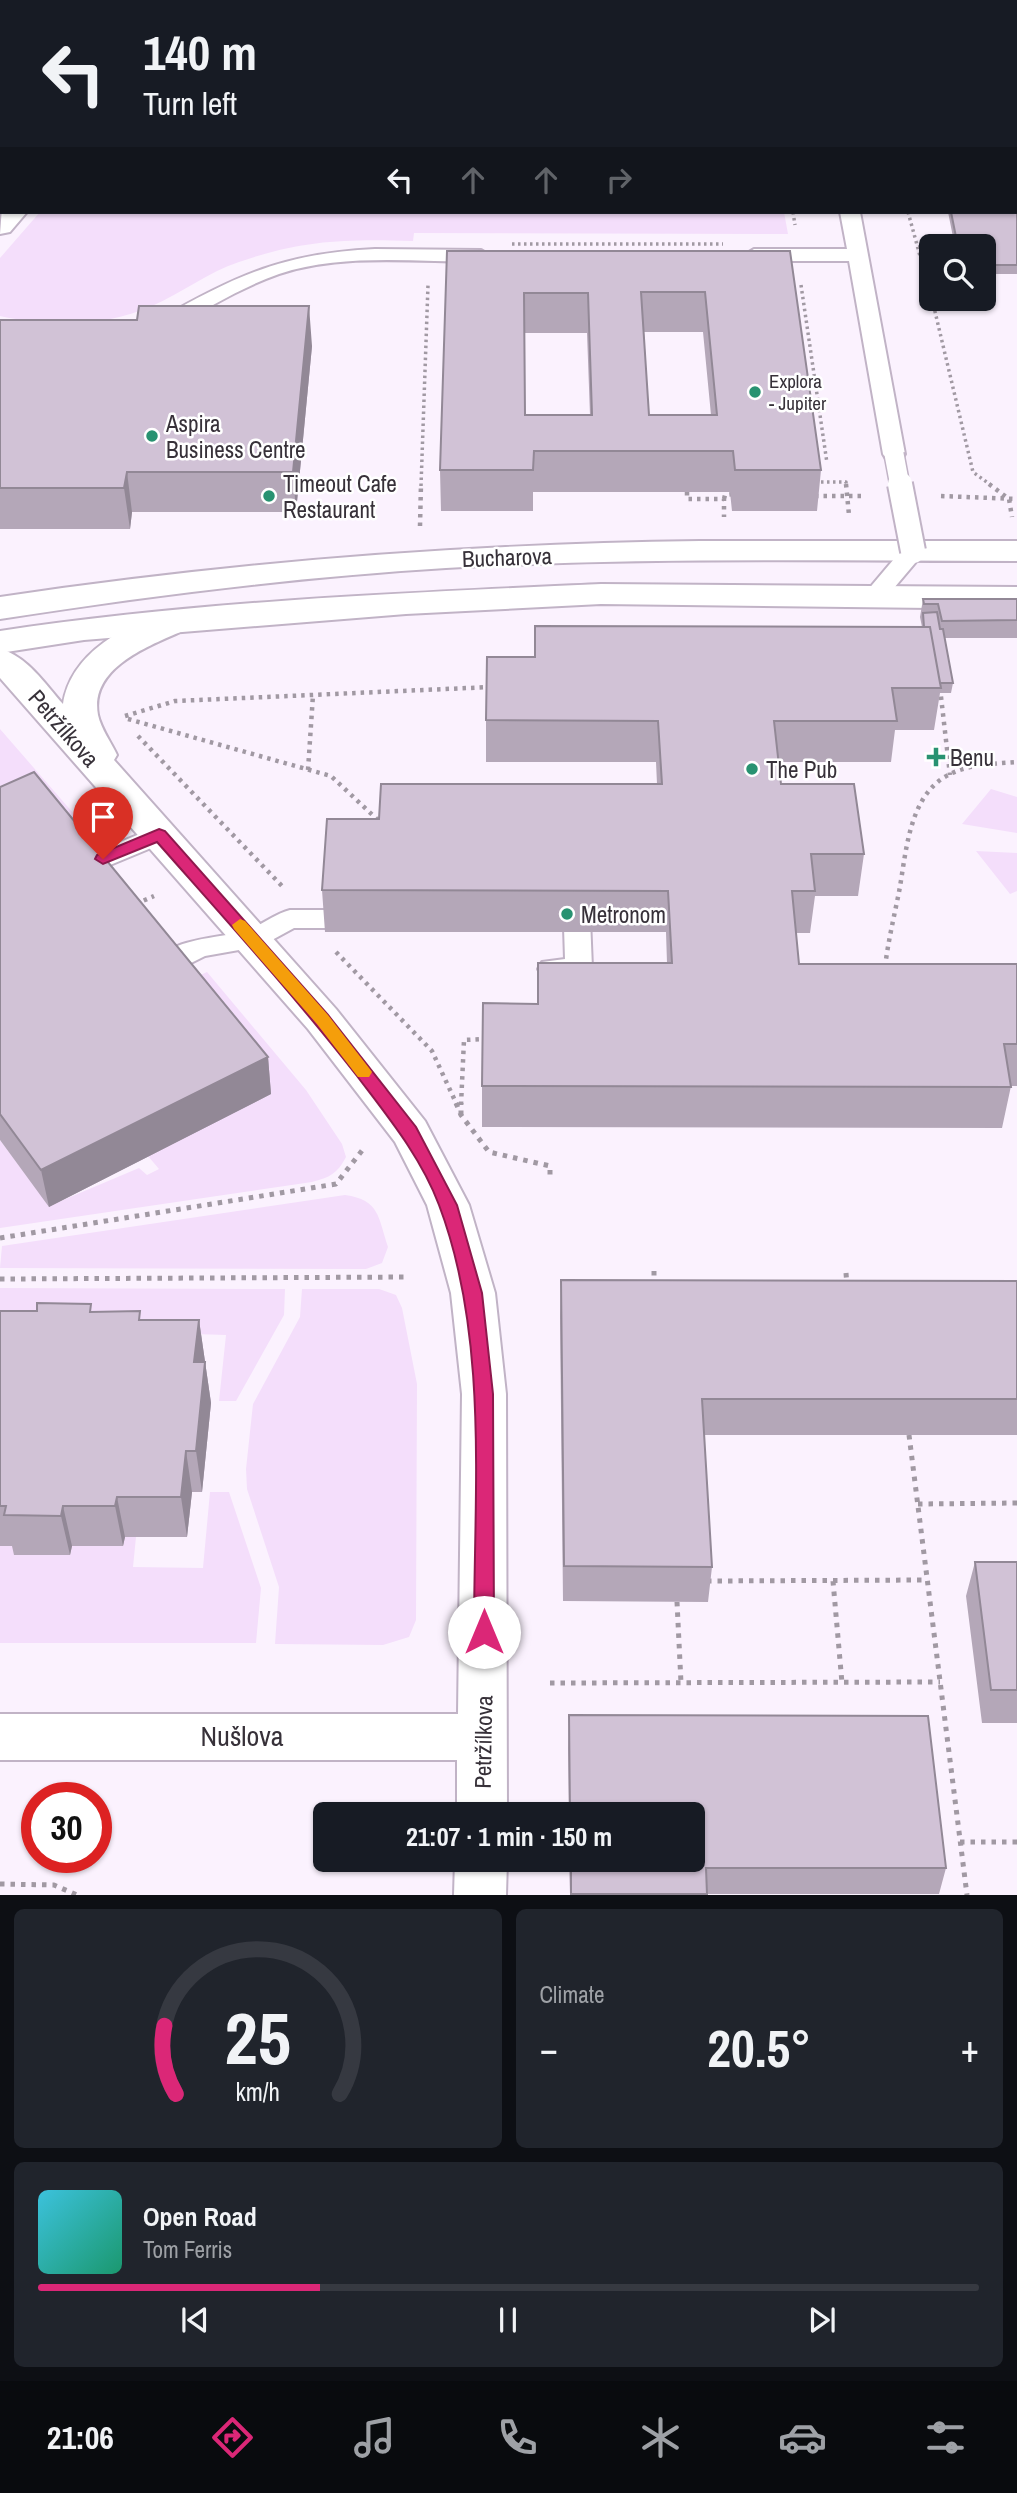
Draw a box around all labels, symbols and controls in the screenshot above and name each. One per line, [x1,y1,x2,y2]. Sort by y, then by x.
text: 140 m [143,19,257,85]
icon: left [28,28,119,119]
text: Turn left [143,82,237,125]
icon: left [381,161,419,199]
icon: ahead [454,161,492,199]
icon: ahead [527,161,565,199]
icon: right [600,161,638,199]
map controls [919,234,996,311]
button: search [919,234,996,311]
place label: Explora - Jupiter [769,368,827,416]
marker: Explora - Jupiter [747,384,763,400]
place label: Aspira Business Centre [165,408,305,465]
marker: Aspira Business Centre [144,428,160,444]
place label: Timeout Cafe Restaurant [283,468,397,525]
marker: Timeout Cafe Restaurant [261,488,277,504]
street label: Bucharova [461,540,553,574]
street label: Petržílkova [22,683,107,774]
place label: Benu [950,742,994,773]
marker: Benu [928,749,944,765]
place label: The Pub [766,754,837,785]
marker: The Pub [744,761,760,777]
pin [73,787,133,859]
icon: arrive [84,798,122,836]
place label: Metronom [581,899,666,930]
marker: Metronom [559,906,575,922]
position arrow [447,1595,521,1669]
street label: Petržílkova [467,1695,499,1789]
street label: Nušlova [201,1717,284,1755]
speed limit sign: 30 [21,1782,112,1873]
text: 21:07 · 1 min · 150 m [406,1819,612,1854]
text: Climate [540,1979,604,2010]
text: 25 [225,1990,291,2088]
text: 20.5° [707,2013,811,2083]
text: − [540,2023,558,2074]
text: + [961,2023,979,2074]
text: km/h [236,2075,280,2109]
text: Open Road [143,2199,257,2234]
text: Tom Ferris [143,2234,232,2265]
icon: previous [176,2301,214,2339]
icon: pause [489,2301,527,2339]
icon: next [803,2301,841,2339]
icon: directions [208,2413,257,2462]
icon: music [350,2413,399,2462]
icon: phone [493,2413,542,2462]
icon: climate [636,2413,685,2462]
icon: car [778,2413,827,2462]
icon: filters [921,2413,970,2462]
text: 21:06 [47,2416,114,2459]

